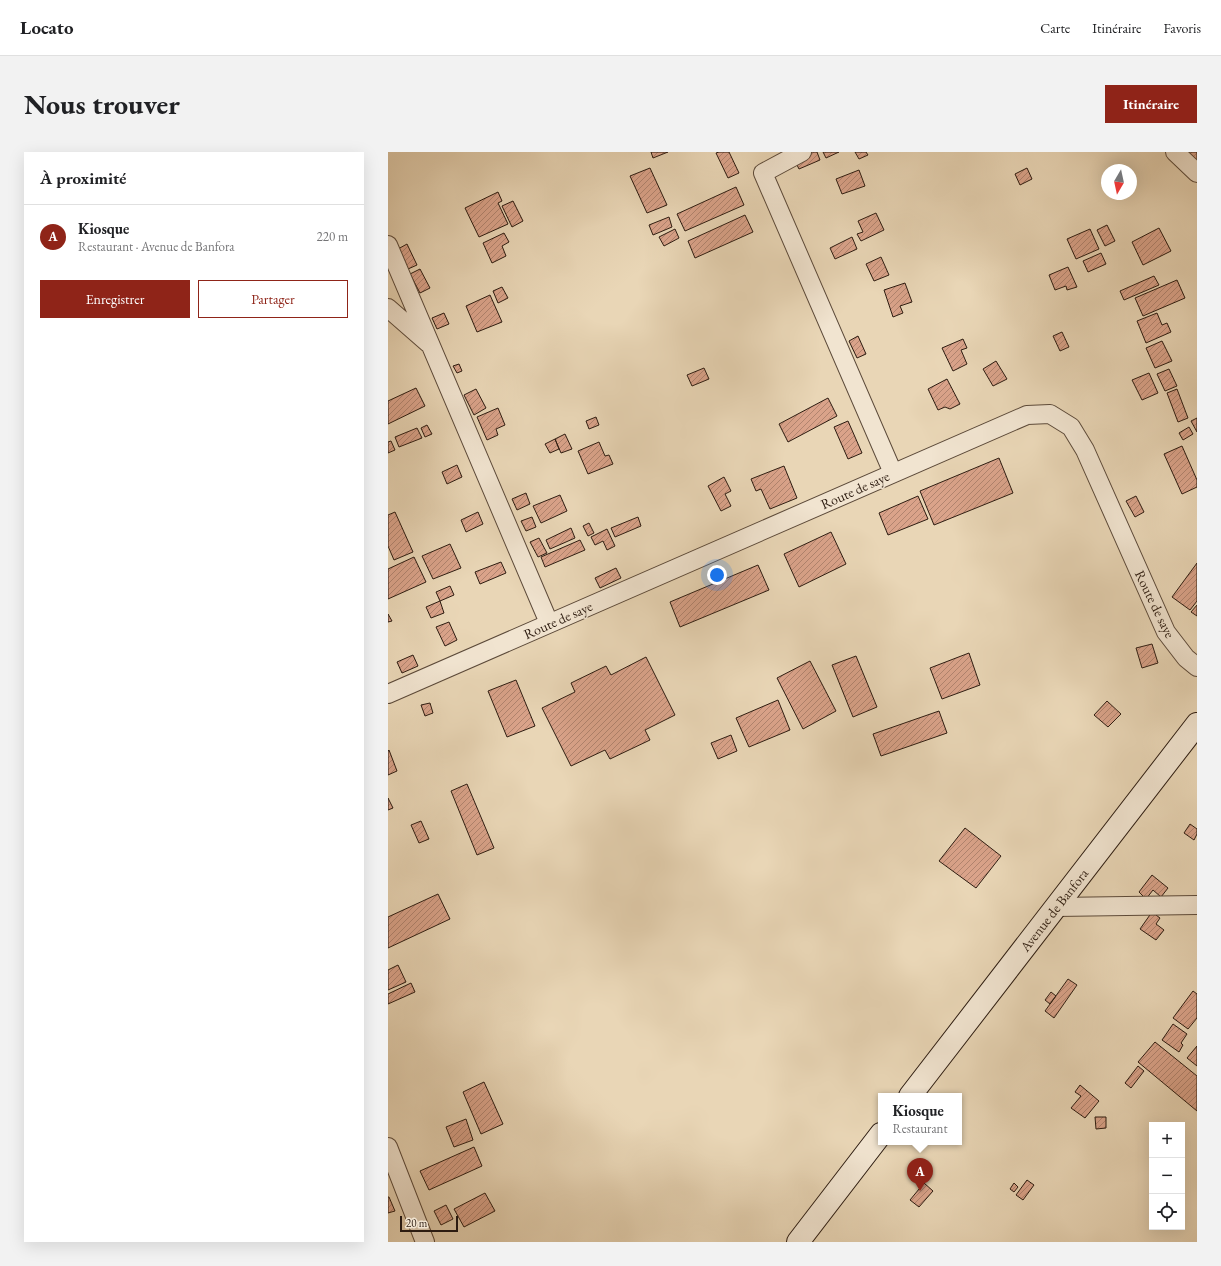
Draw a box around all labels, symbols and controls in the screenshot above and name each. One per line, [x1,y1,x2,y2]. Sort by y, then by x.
text: Locato [20,15,74,40]
text: Carte [1040,19,1070,37]
text: Itinéraire [1092,19,1142,37]
text: Favoris [1164,19,1201,37]
button: Itinéraire [1105,85,1197,123]
text: Nous trouver [24,86,180,122]
north arrow [1101,164,1137,200]
text: À proximité [40,167,126,189]
text: Kiosque [78,219,129,238]
text: A [48,228,58,245]
text: 220 m [317,228,348,245]
text: Restaurant · Avenue de Banfora [78,238,235,255]
button: Enregistrer [40,280,190,318]
button: Partager [198,280,348,318]
street label: Route de saye [818,467,893,513]
your location [707,565,727,585]
street label: Route de saye [1131,567,1179,641]
street label: Route de saye [521,597,596,643]
street label: Avenue de Banfora [1015,864,1092,956]
popup [878,1093,962,1145]
text: Kiosque [892,1101,944,1120]
text: Restaurant [892,1120,948,1137]
map controls [1149,1122,1185,1230]
button: + [1149,1122,1185,1158]
pin: A [907,1158,933,1191]
button: − [1149,1158,1185,1194]
button: locate [1149,1194,1185,1230]
scale bar [400,1214,458,1233]
text: 20 m [406,1216,427,1230]

